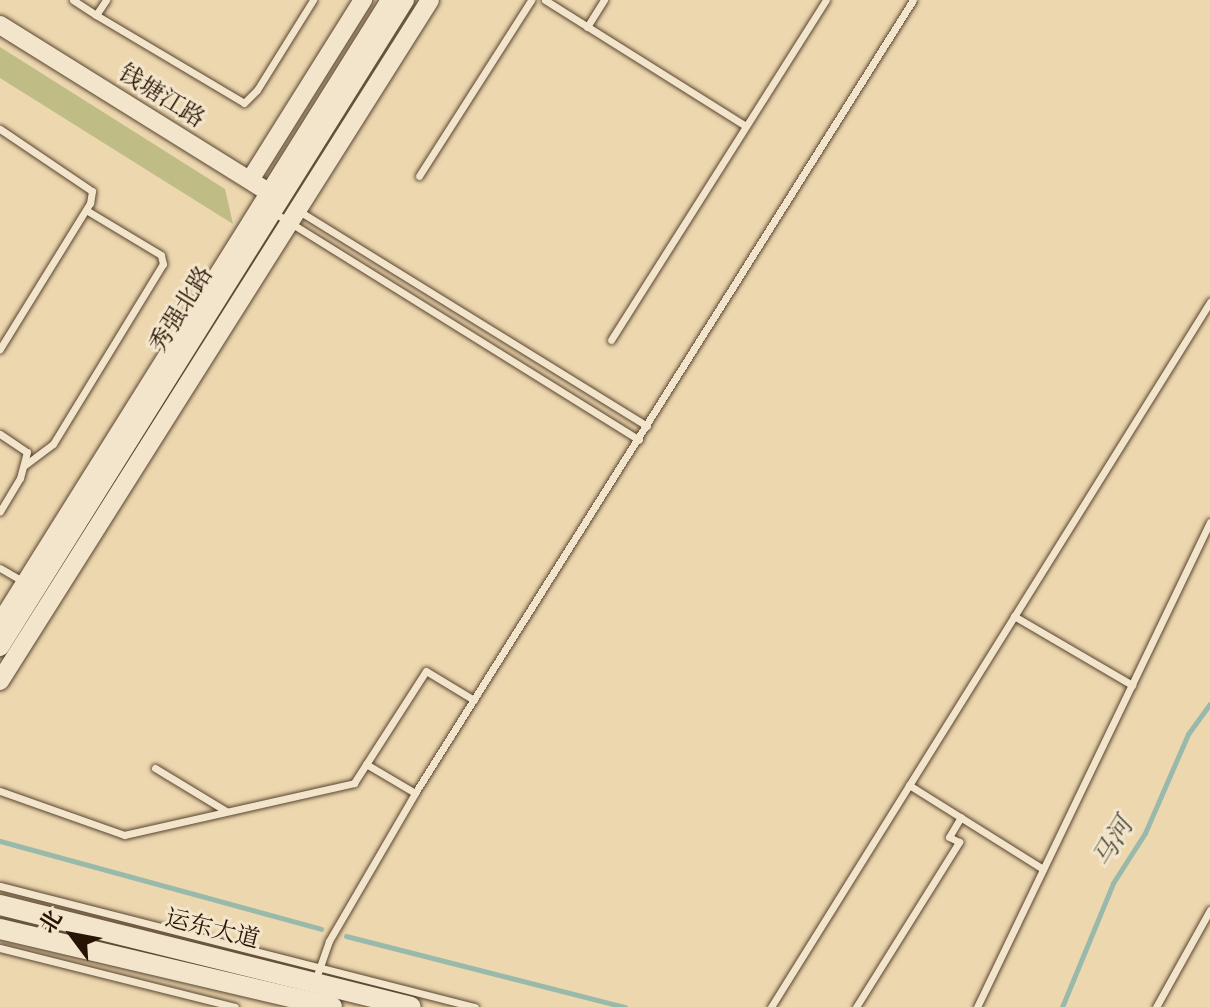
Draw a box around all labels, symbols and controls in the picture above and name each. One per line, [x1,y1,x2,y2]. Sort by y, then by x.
street label: 钱塘江路 [113,59,209,135]
street label: 秀强北路 [144,262,220,358]
water label: 马河 [1087,813,1141,873]
north arrow [32,895,112,975]
street label: 运东大道 [162,904,262,956]
text: 北 [34,906,69,939]

